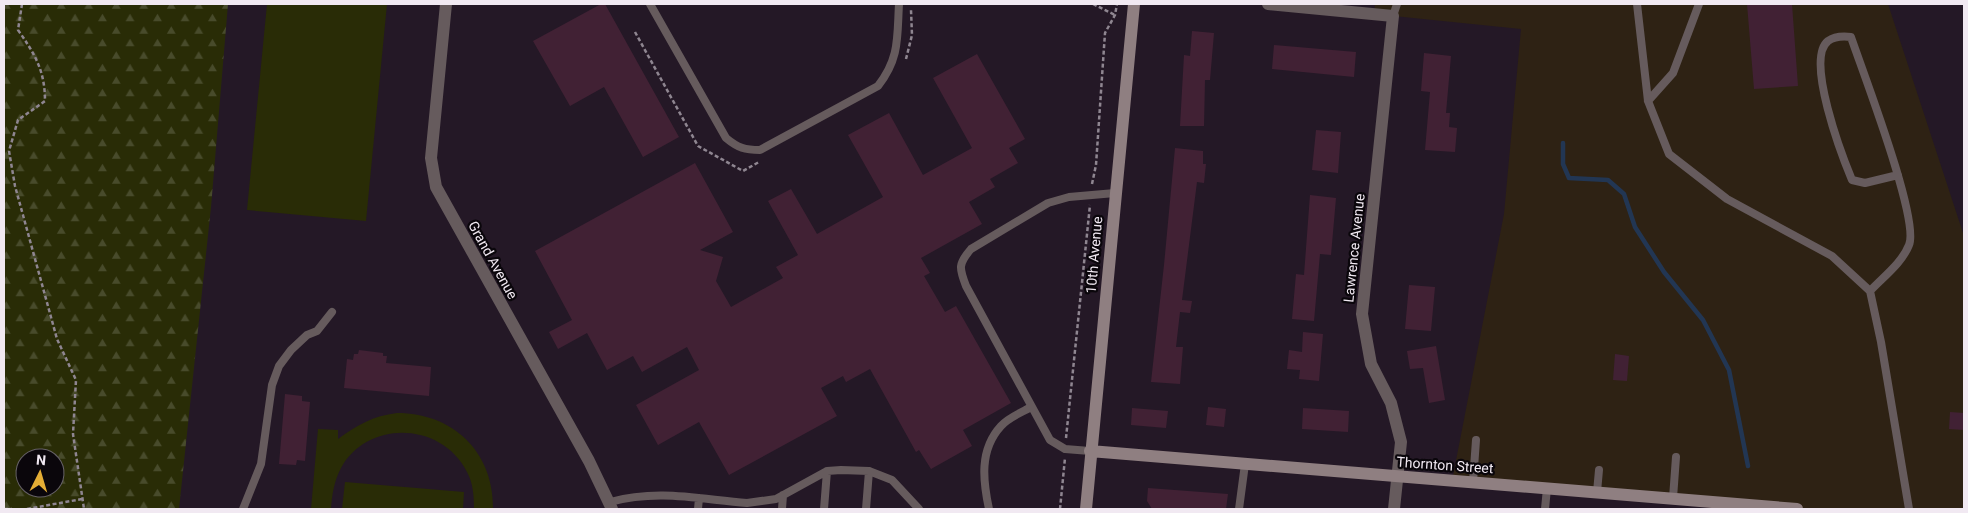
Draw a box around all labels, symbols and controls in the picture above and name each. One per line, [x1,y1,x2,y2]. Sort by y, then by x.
street label: Lawrence Avenue [1340,193,1368,303]
street label: 10th Avenue [1083,216,1105,294]
street label: Grand Avenue [465,218,521,302]
north arrow [15,448,65,498]
text: N [36,452,47,468]
street label: Thornton Street [1396,454,1494,476]

